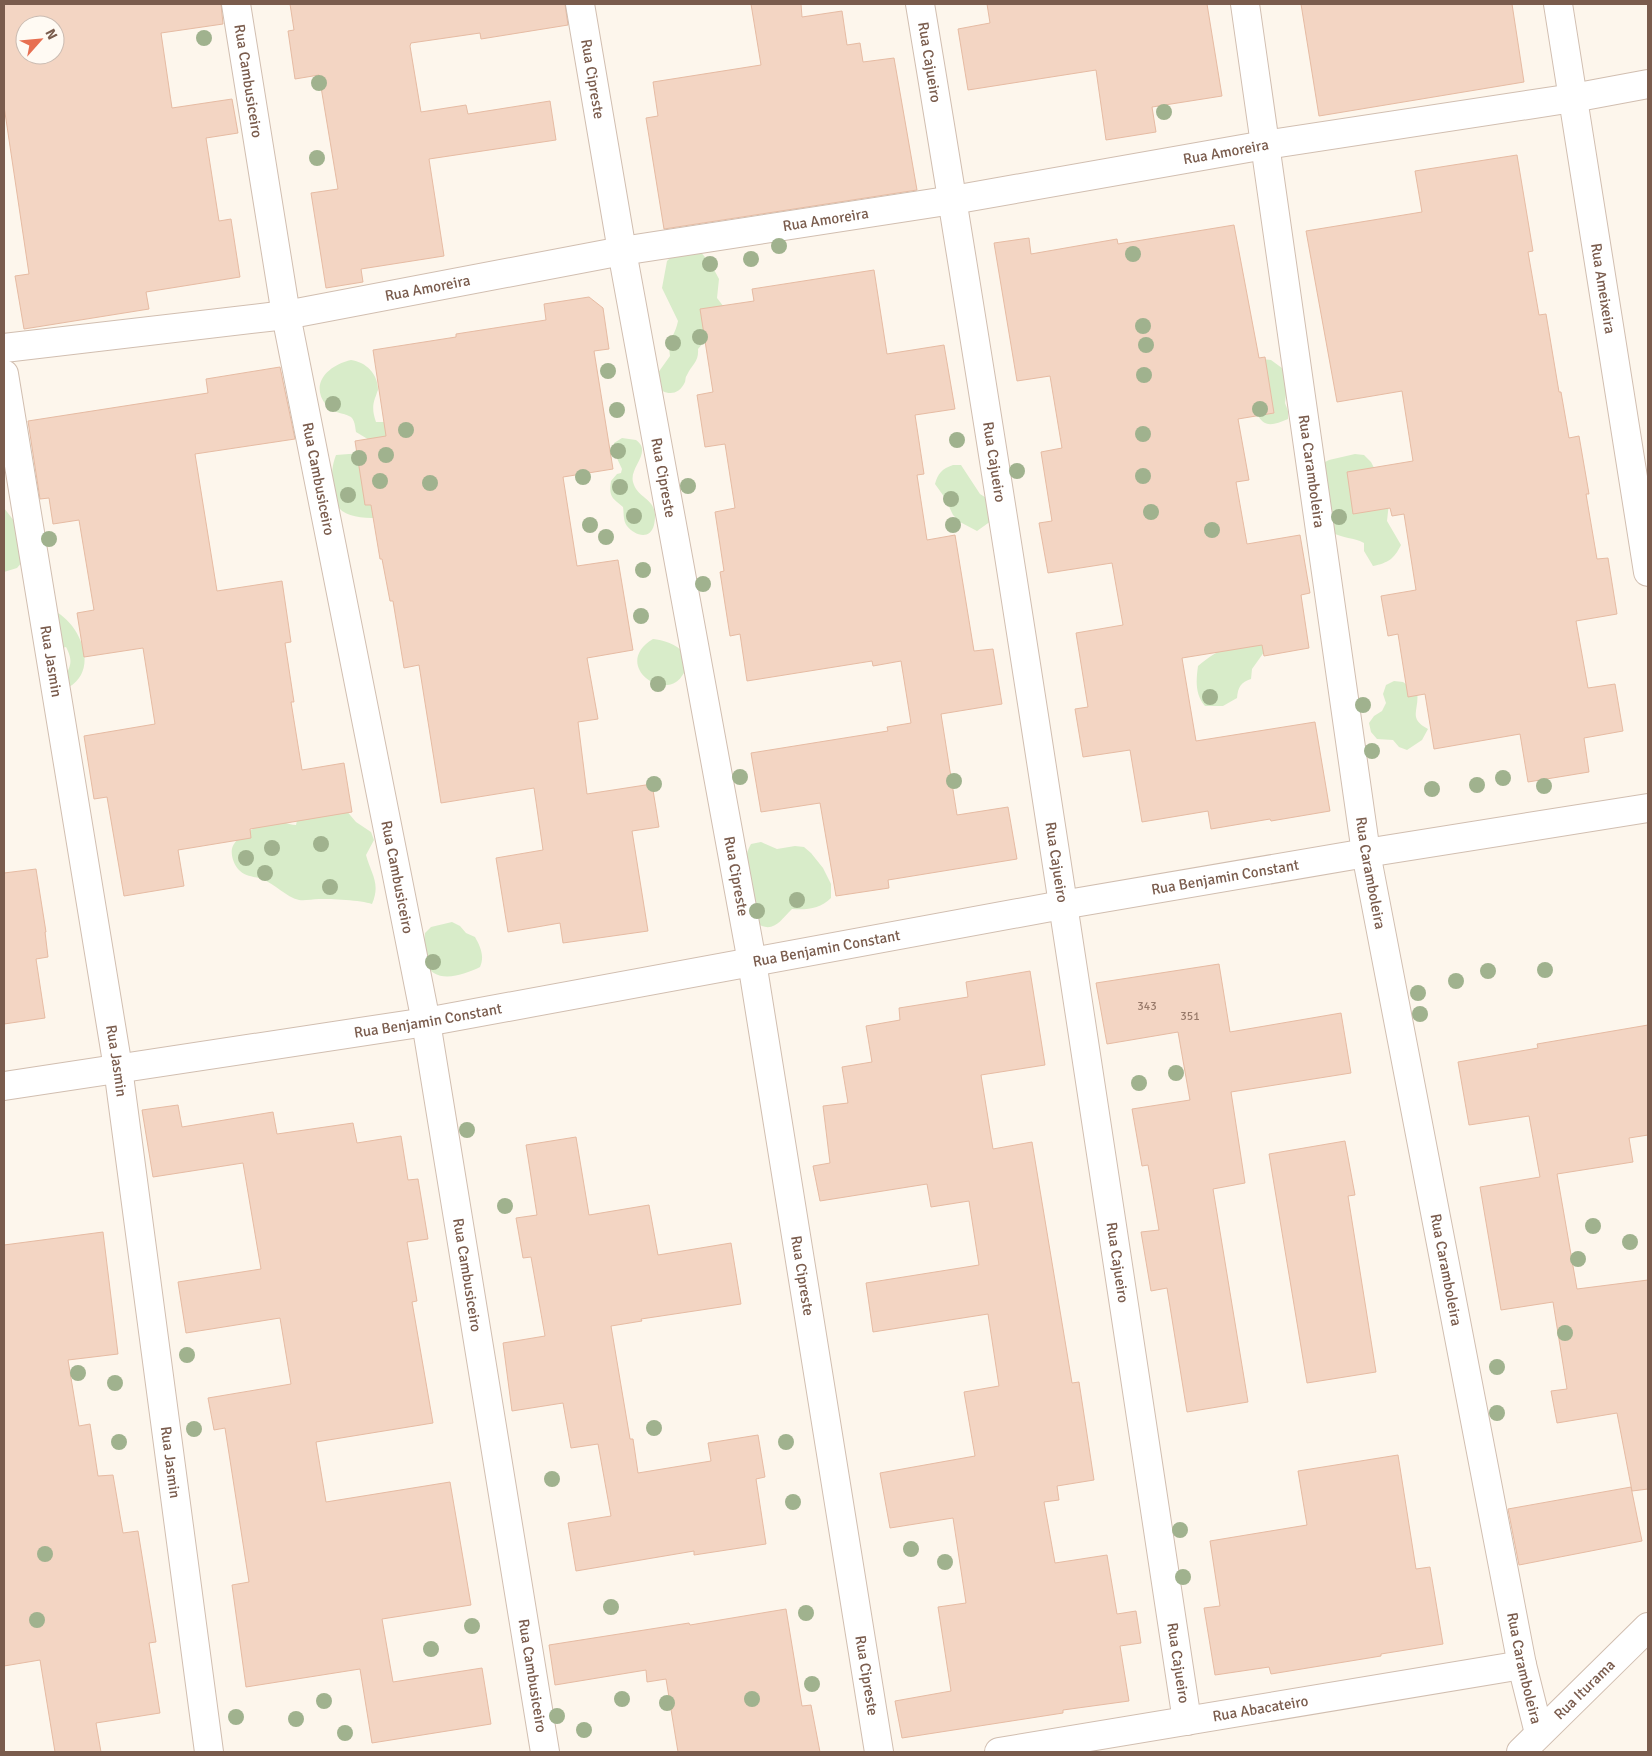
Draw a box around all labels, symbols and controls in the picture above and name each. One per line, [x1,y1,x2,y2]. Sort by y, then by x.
north arrow [15,15,65,65]
street label: Rua Cajueiro [914,21,945,104]
street label: Rua Cambusiceiro [230,23,266,139]
text: N [41,26,61,43]
street label: Rua Cipreste [577,38,608,120]
street label: Rua Amoreira [1182,136,1270,168]
street label: Rua Amoreira [781,204,870,235]
street label: Rua Ameixeira [1587,242,1619,335]
street label: Rua Amoreira [383,271,472,305]
street label: Rua Caramboleira [1295,414,1329,529]
street label: Rua Cajueiro [979,420,1009,504]
street label: Rua Cambusiceiro [298,421,338,537]
street label: Rua Cipreste [647,436,680,519]
street label: Rua Jasmin [36,624,66,698]
street label: Rua Caramboleira [1352,816,1389,931]
street label: Rua Cambusiceiro [377,819,417,935]
street label: Rua Cajueiro [1041,821,1072,904]
street label: Rua Cipreste [720,835,752,917]
street label: Rua Benjamin Constant [1150,856,1300,899]
street label: Rua Benjamin Constant [751,926,902,971]
street label: Rua Benjamin Constant [353,999,503,1042]
house number: 343 [1137,999,1157,1014]
house number: 351 [1180,1009,1200,1024]
street label: Rua Jasmin [102,1024,131,1098]
street label: Rua Caramboleira [1426,1212,1466,1327]
street label: Rua Cambusiceiro [449,1217,485,1333]
street label: Rua Cajueiro [1103,1221,1133,1304]
street label: Rua Cipreste [787,1234,818,1317]
street label: Rua Jasmin [157,1425,184,1499]
street label: Rua Caramboleira [1503,1611,1545,1726]
street label: Rua Cambusiceiro [514,1618,551,1734]
street label: Rua Cajueiro [1163,1621,1193,1705]
street label: Rua Cipreste [851,1634,882,1717]
street label: Rua Iturama [1550,1656,1619,1723]
street label: Rua Abacateiro [1211,1692,1310,1725]

